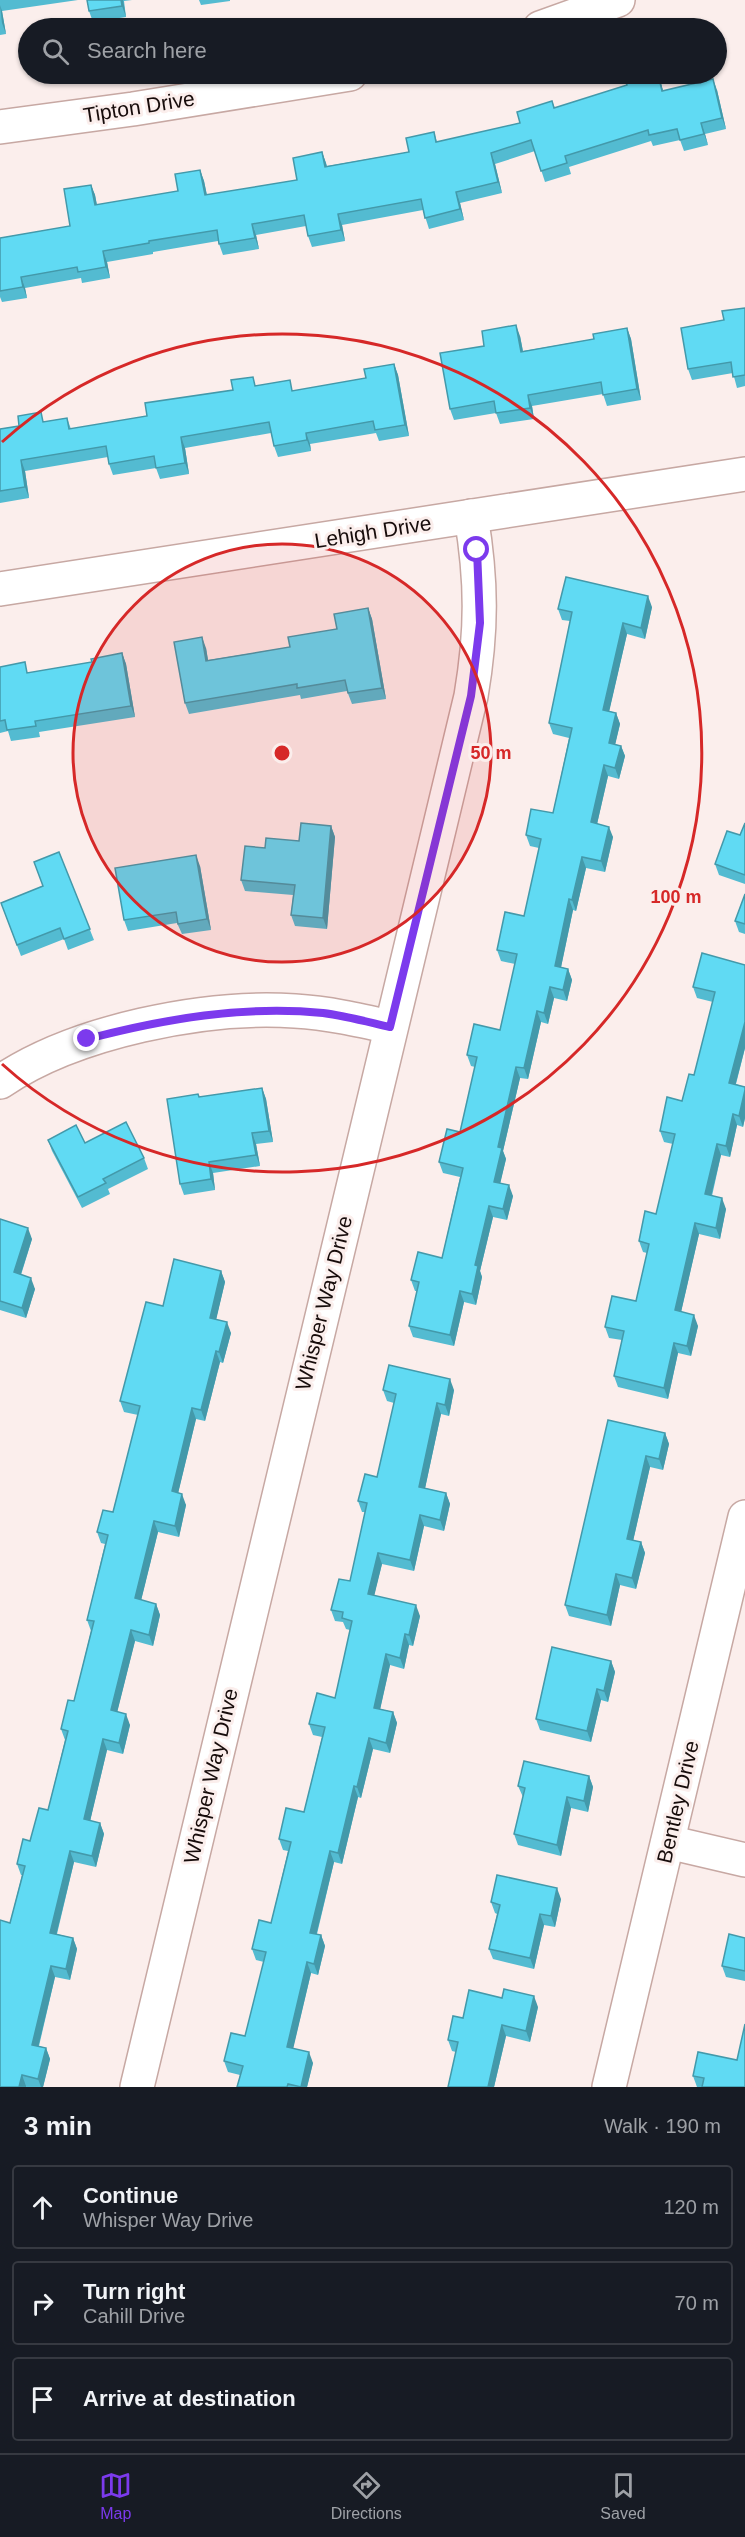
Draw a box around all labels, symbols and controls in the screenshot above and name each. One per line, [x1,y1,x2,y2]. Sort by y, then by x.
search box [18,18,727,84]
icon: search [39,35,72,68]
text: Search here [87,38,207,63]
street label: Tipton Drive [82,86,196,127]
street label: Lehigh Drive [313,511,433,552]
route start [463,536,489,562]
centre of rings [272,743,292,763]
text: 50 m [470,743,512,763]
text: 100 m [650,887,702,907]
route end [73,1025,99,1051]
street label: Whisper Way Drive [291,1213,356,1392]
street label: Whisper Way Drive [179,1686,242,1866]
street label: Bentley Drive [652,1738,703,1865]
text: 3 min [24,2111,92,2141]
text: Walk · 190 m [604,2115,721,2137]
text: Continue [83,2183,178,2208]
icon: ahead [26,2191,59,2224]
text: 120 m [663,2196,719,2218]
text: Whisper Way Drive [83,2209,253,2231]
text: Turn right [83,2279,185,2304]
icon: right [26,2287,59,2320]
text: 70 m [675,2292,719,2314]
text: Cahill Drive [83,2305,185,2327]
icon: arrive [26,2383,59,2416]
text: Arrive at destination [83,2386,296,2411]
tab: Map [99,2469,132,2523]
tab: Directions [331,2469,402,2523]
tab: Saved [600,2469,646,2523]

